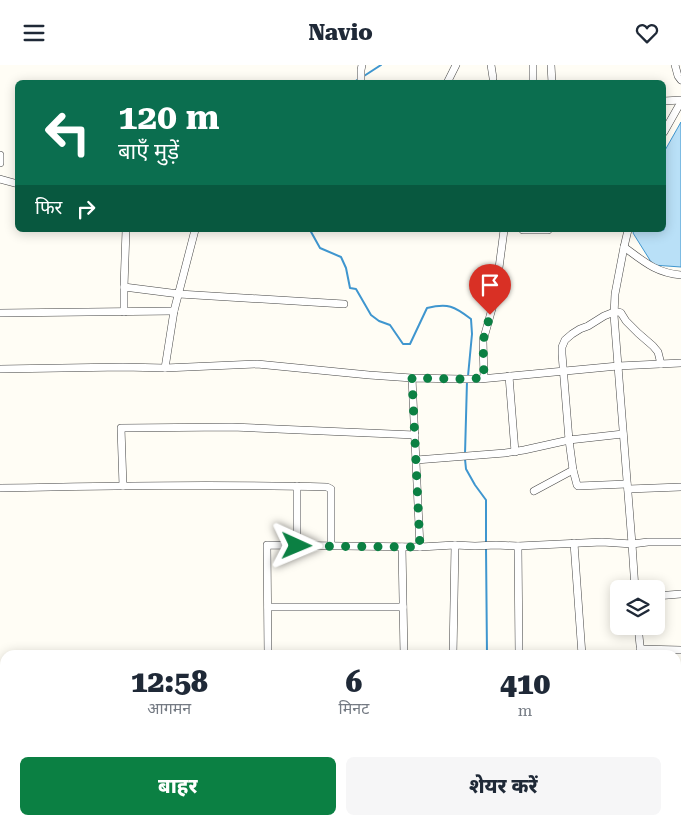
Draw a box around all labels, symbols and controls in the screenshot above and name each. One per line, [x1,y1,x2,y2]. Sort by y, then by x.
icon: menu [20,19,48,47]
icon: heart [633,19,661,47]
text: Navio [308,20,373,45]
text: 120 m [118,97,219,138]
icon: left [35,100,100,165]
text: बाएँ मुड़ें [118,139,179,164]
icon: right [72,195,100,223]
text: फिर [35,196,62,219]
pin [469,264,511,315]
icon: arrive [476,271,504,299]
position arrow [270,519,322,571]
map controls [610,580,665,635]
button: layers [610,580,665,635]
text: 12:58 [131,664,208,699]
text: 6 [345,664,362,699]
text: 410 [500,666,550,701]
text: आगमन [147,699,191,718]
text: मिनट [339,699,369,718]
text: m [518,701,532,720]
button: बाहर [20,757,336,815]
button: शेयर करें [346,757,661,815]

